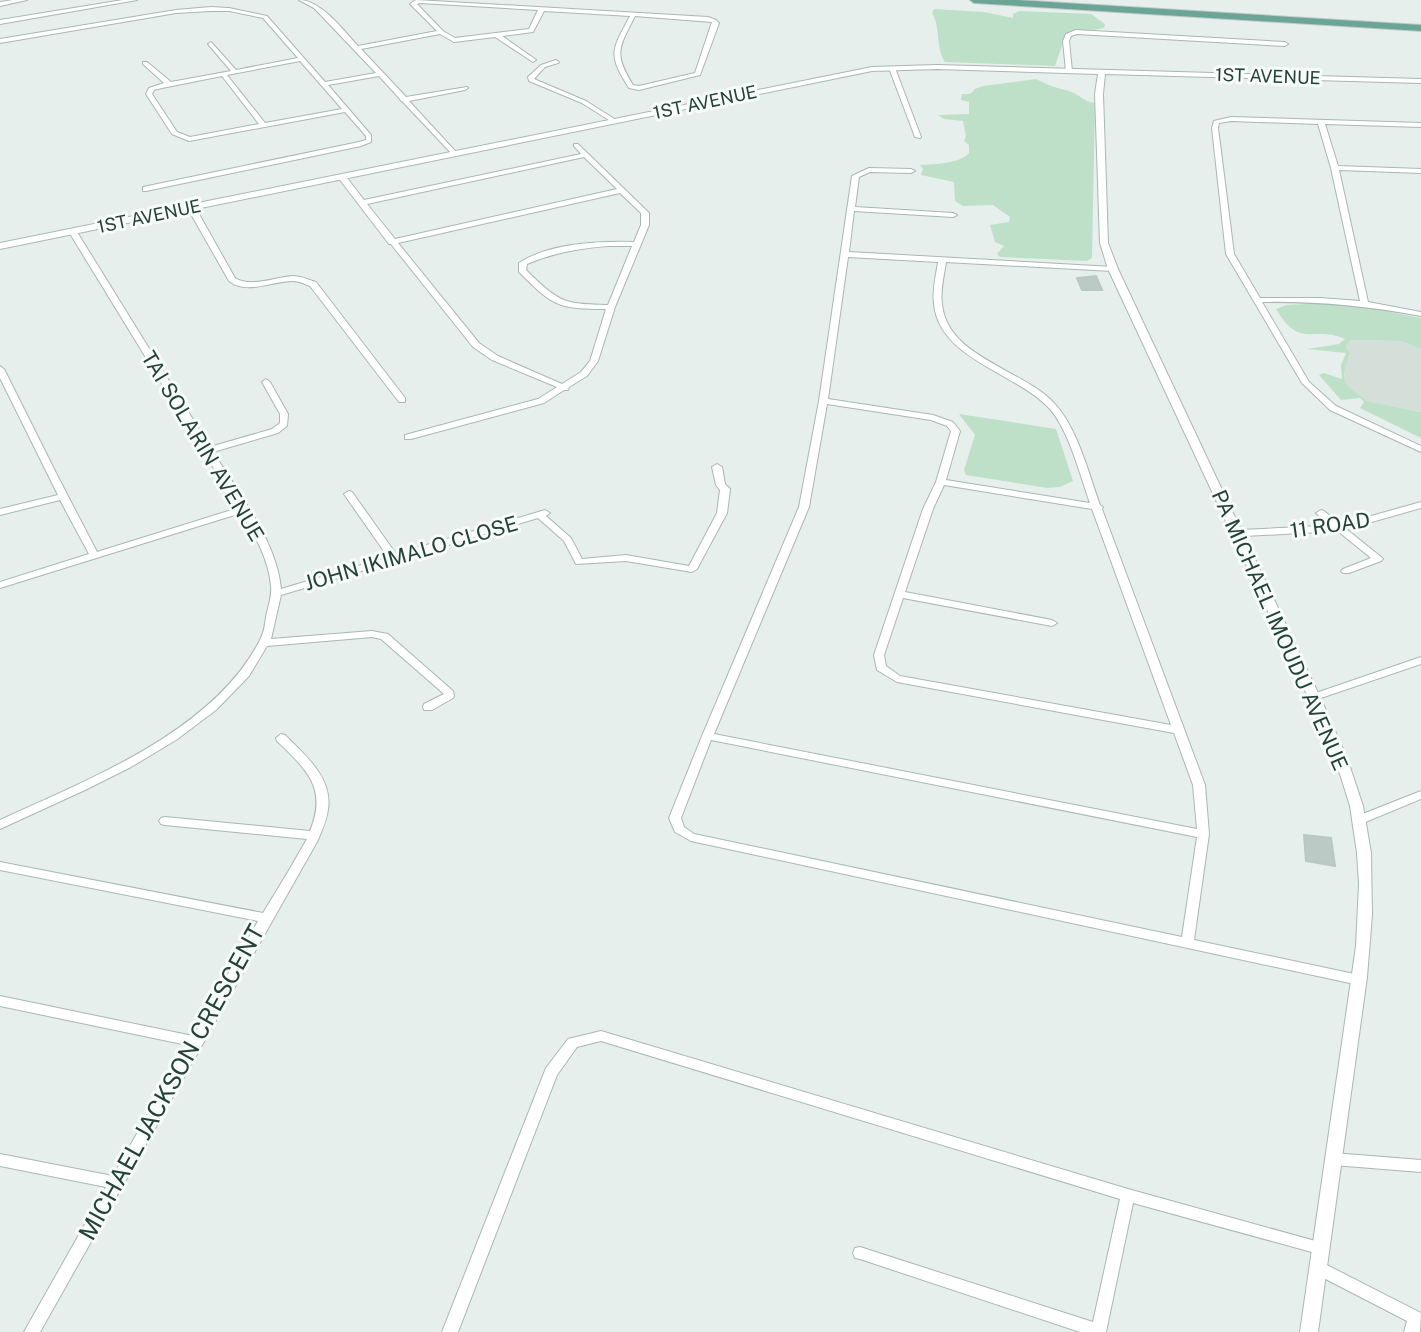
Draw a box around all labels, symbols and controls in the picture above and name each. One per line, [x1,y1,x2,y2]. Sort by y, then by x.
street label: 1ST AVENUE [1215,64,1321,88]
street label: 1ST AVENUE [651,81,759,123]
street label: 1ST AVENUE [95,195,203,237]
street label: TAI SOLARIN AVENUE [136,346,270,546]
street label: PA MICHAEL IMOUDU AVENUE [1207,486,1353,774]
street label: 11 ROAD [1288,507,1372,543]
street label: JOHN IKIMALO CLOSE [301,511,521,595]
street label: MICHAEL JACKSON CRESCENT [72,919,270,1245]

